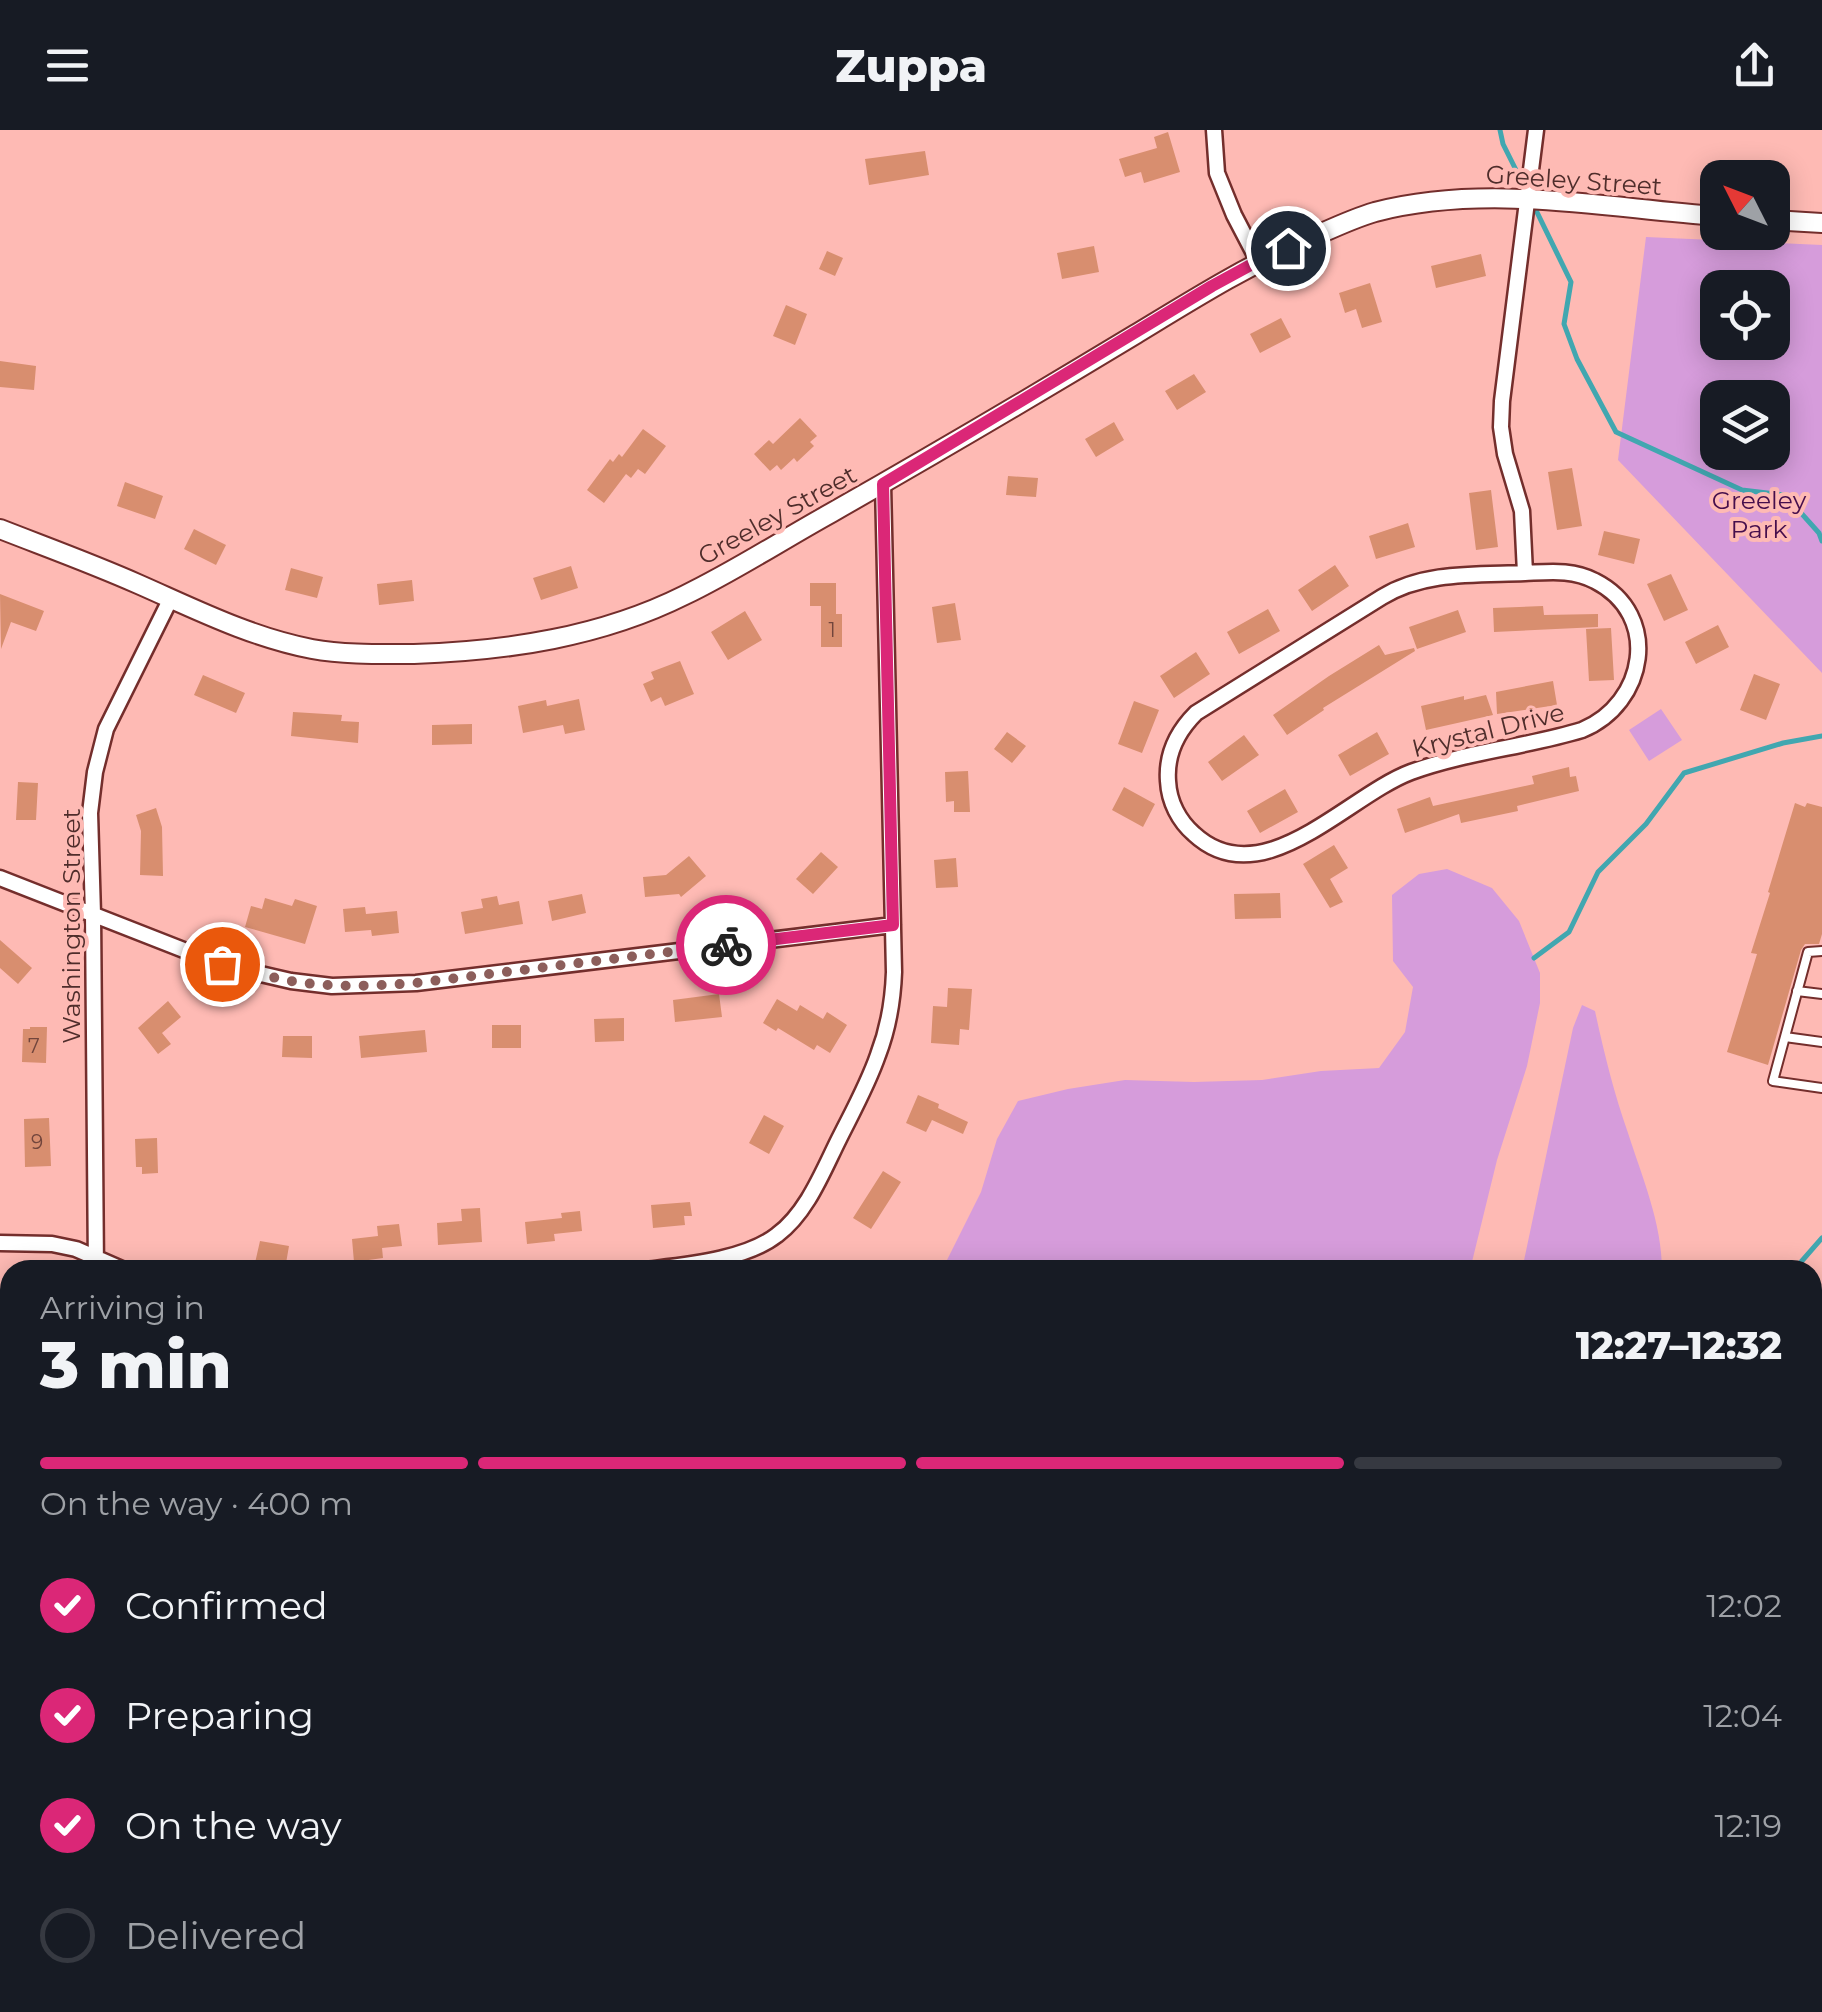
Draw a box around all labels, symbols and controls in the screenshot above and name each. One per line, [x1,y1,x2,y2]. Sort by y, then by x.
icon: menu [40,38,95,93]
text: Zuppa [835,38,987,93]
icon: share [1727,38,1782,93]
street label: Greeley Street [1485,159,1663,201]
north arrow [1700,160,1790,250]
map controls [1700,160,1790,470]
pin [1246,206,1331,291]
icon: home [1261,221,1316,276]
button: locate [1700,270,1790,360]
button: layers [1700,380,1790,470]
street label: Greeley Street [693,459,861,571]
park label: Greeley Park [1712,485,1807,544]
house number: 1 [828,618,836,642]
street label: Krystal Drive [1409,697,1567,763]
street label: Washington Street [56,808,86,1044]
courier [676,895,776,995]
icon: bike [699,918,754,973]
pin [180,922,265,1007]
icon: bag [195,937,250,992]
house number: 7 [28,1034,40,1058]
house number: 9 [31,1130,43,1154]
text: Arriving in [40,1288,205,1327]
text: 12:27–12:32 [1576,1322,1782,1369]
text: 3 min [40,1325,232,1404]
text: On the way · 400 m [40,1484,353,1523]
icon: check [40,1578,95,1633]
text: Confirmed [125,1582,328,1629]
text: 12:02 [1706,1586,1782,1625]
icon: check [40,1688,95,1743]
text: Preparing [125,1692,314,1739]
text: 12:04 [1703,1696,1782,1735]
icon: check [40,1798,95,1853]
text: On the way [125,1802,342,1849]
text: 12:19 [1714,1806,1782,1845]
text: Delivered [125,1912,306,1959]

